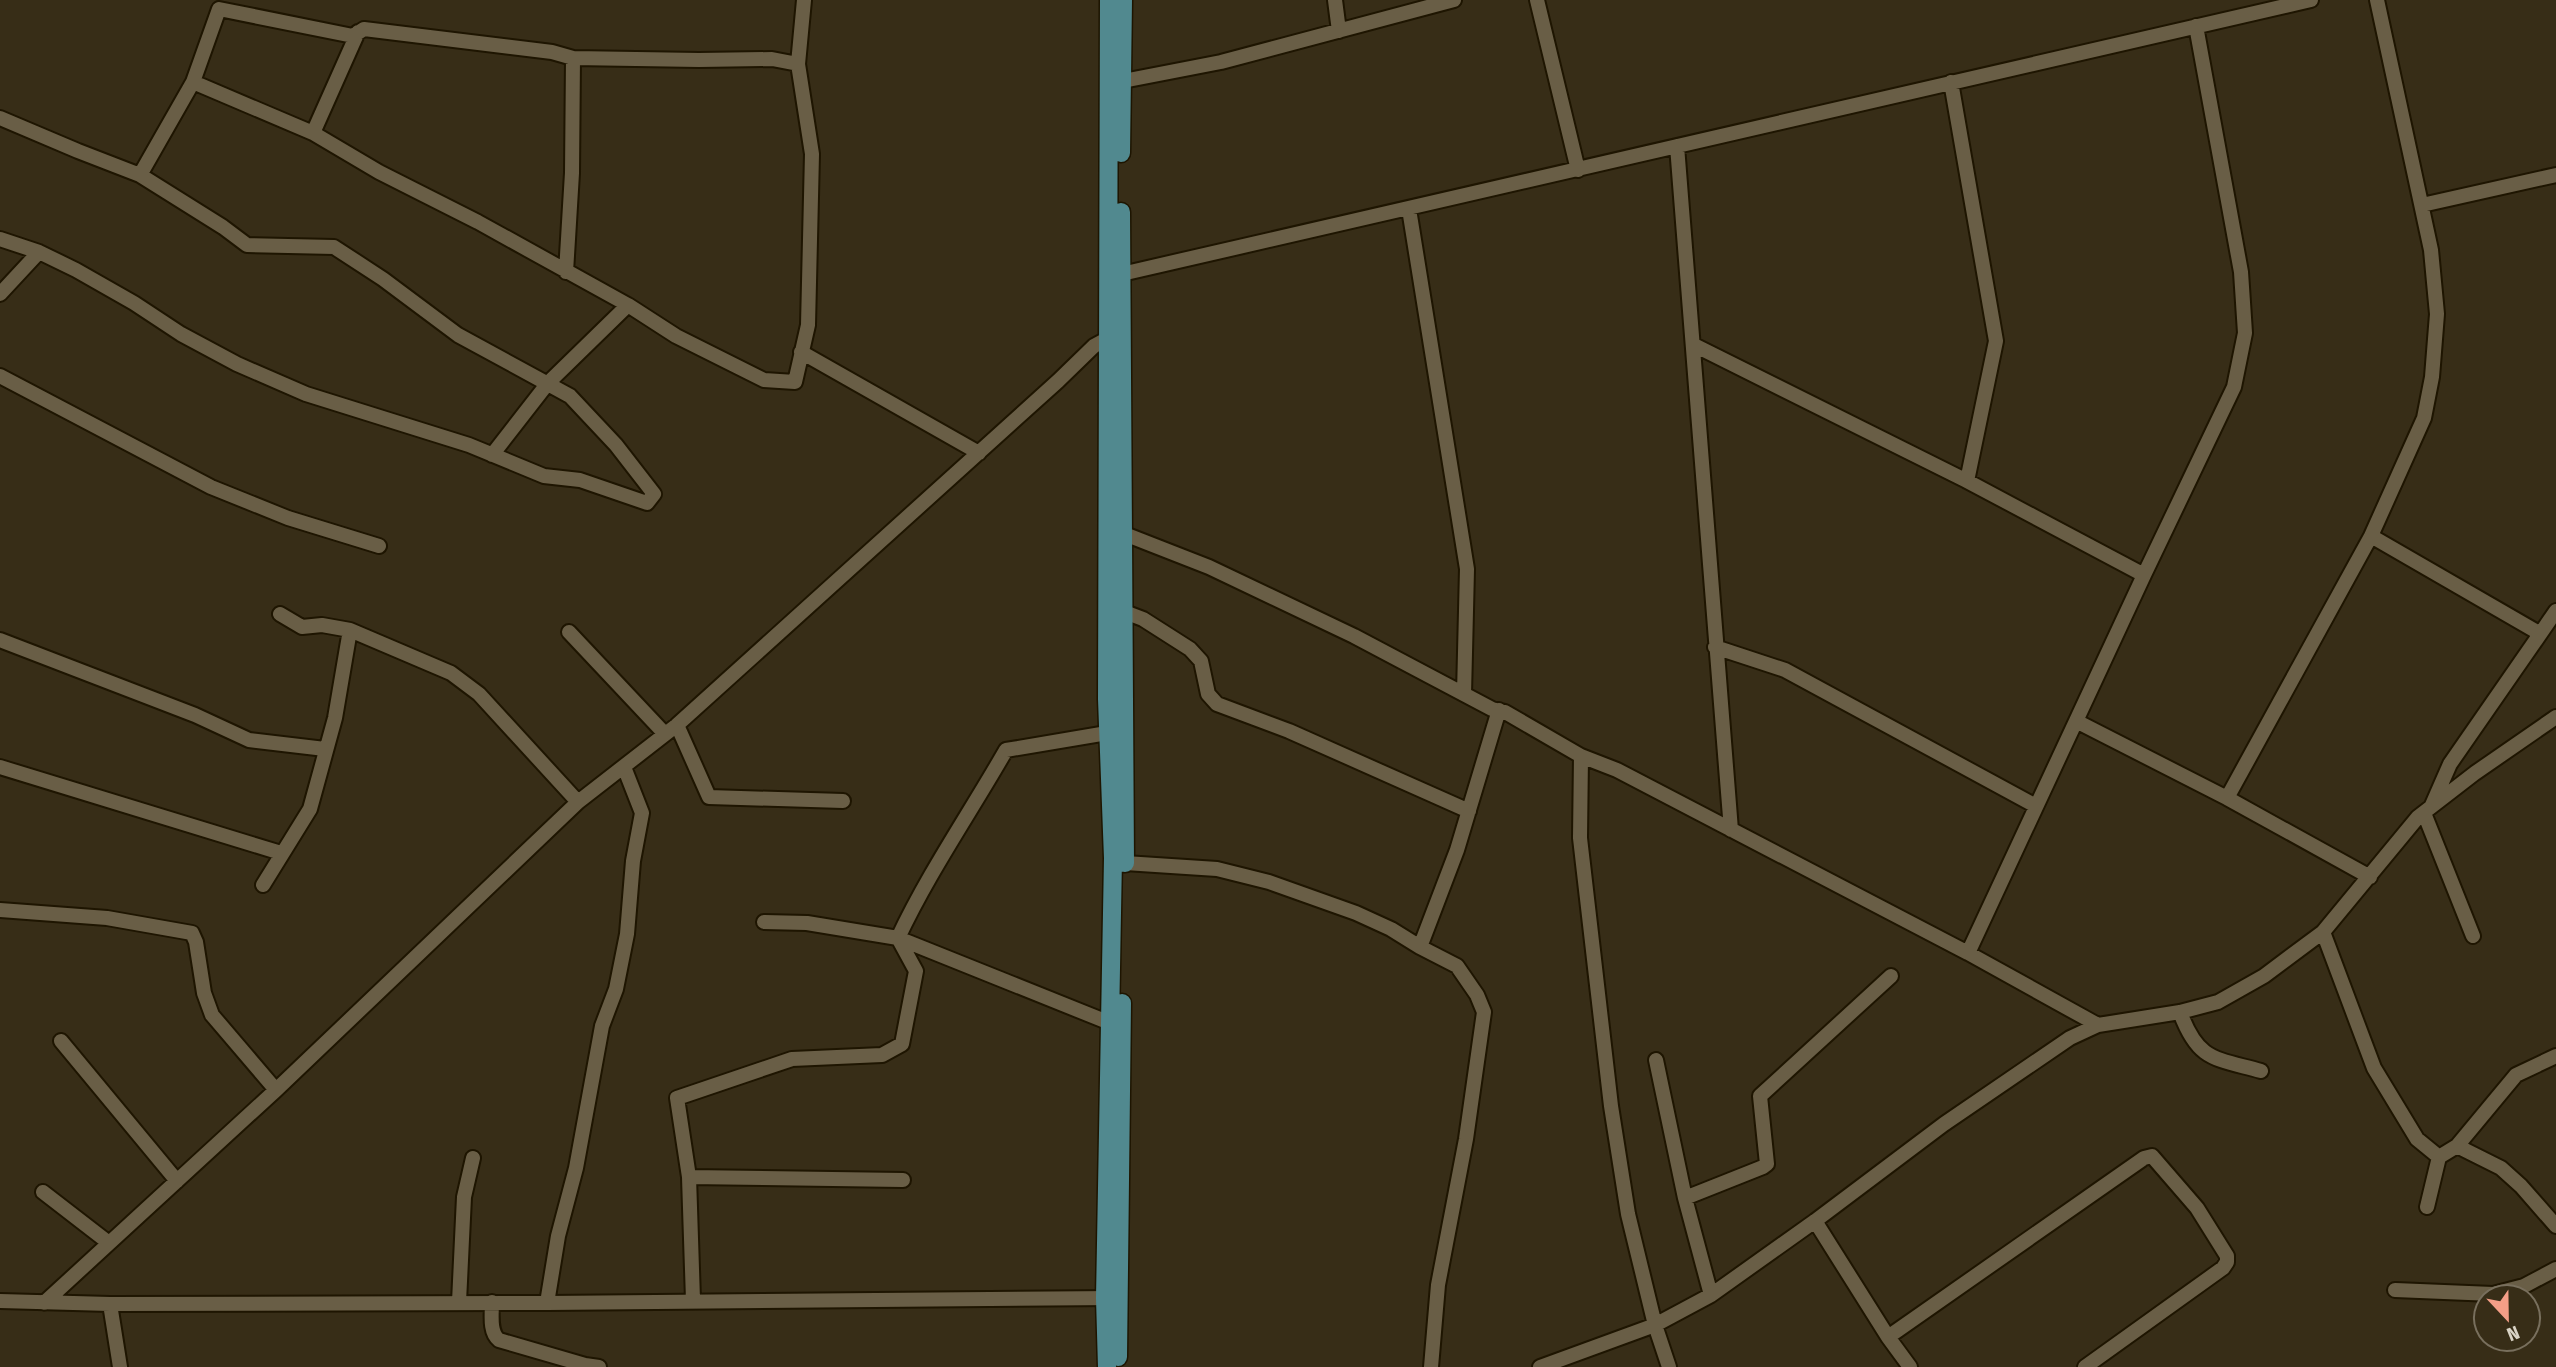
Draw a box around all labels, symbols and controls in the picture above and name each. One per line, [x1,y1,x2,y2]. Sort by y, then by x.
north arrow [2472,1283,2542,1353]
text: N [2504,1321,2523,1346]

